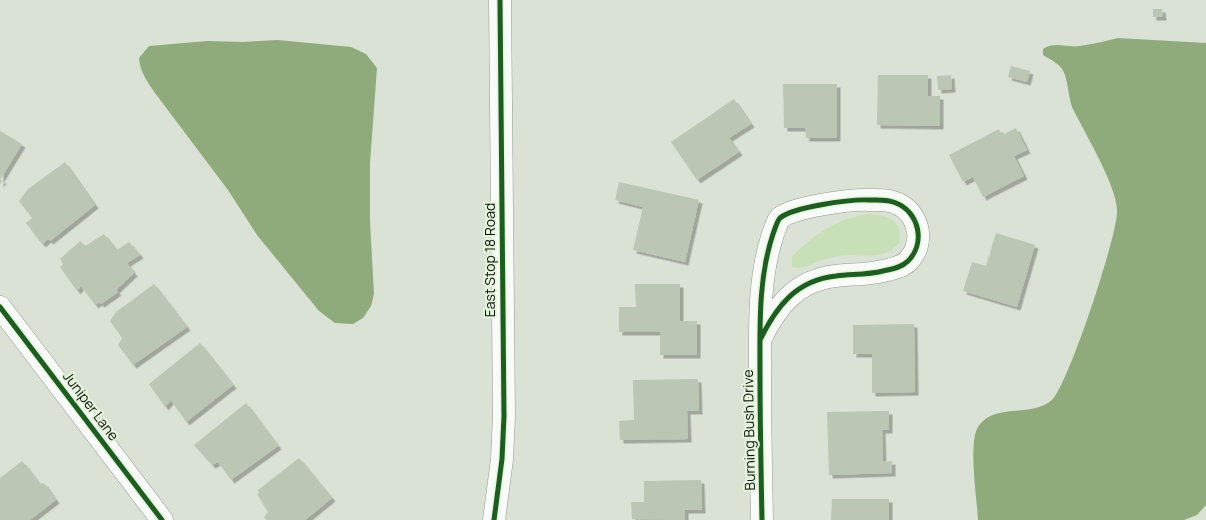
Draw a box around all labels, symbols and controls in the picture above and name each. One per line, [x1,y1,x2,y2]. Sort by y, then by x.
street label: East Stop 18 Road [480,203,499,317]
street label: Juniper Lane [59,367,124,444]
street label: Burning Bush Drive [738,369,759,491]

